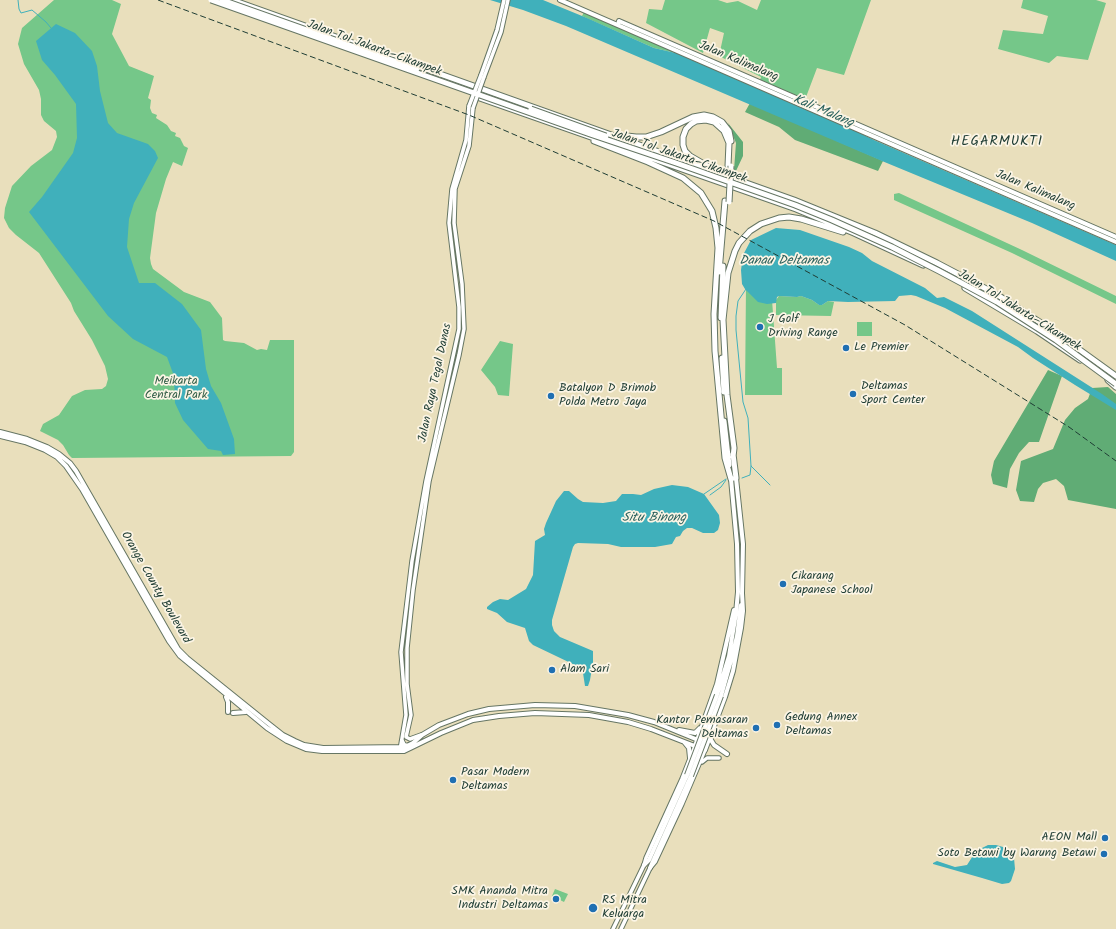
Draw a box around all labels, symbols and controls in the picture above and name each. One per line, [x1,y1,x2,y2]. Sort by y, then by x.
street label: Jalan Tol Jakarta–Cikampek [305,18,443,80]
street label: Jalan Kalimalang [696,39,780,85]
water label: Kali Malang [790,92,856,132]
street label: Jalan Tol Jakarta–Cikampek [609,127,749,187]
district label: HEGARMUKTI [951,135,1043,151]
street label: Jalan Kalimalang [993,168,1077,214]
water label: Danau Deltamas [739,254,829,270]
street label: Jalan Tol Jakarta–Cikampek [955,267,1083,355]
place label: J Golf Driving Range [768,313,838,341]
street label: Jalan Raya Tegal Danas [416,322,456,444]
marker: J Golf Driving Range [755,322,765,332]
place label: Le Premier [854,341,908,355]
marker: Le Premier [841,343,851,353]
park label: Meikarta Central Park [145,375,207,403]
place label: Deltamas Sport Center [861,380,925,408]
place label: Batalyon D Brimob Polda Metro Jaya [559,382,656,410]
marker: Deltamas Sport Center [848,389,858,399]
marker: Batalyon D Brimob Polda Metro Jaya [546,391,556,401]
water label: Situ Binong [622,511,686,527]
street label: Orange County Boulevard [117,529,193,647]
place label: Cikarang Japanese School [791,570,873,598]
marker: Cikarang Japanese School [778,579,788,589]
place label: Alam Sari [560,663,609,677]
marker: Alam Sari [547,665,557,675]
place label: Gedung Annex Deltamas [785,711,857,739]
place label: Kantor Pemasaran Deltamas [656,714,748,742]
marker: Gedung Annex Deltamas [772,720,782,730]
marker: Kantor Pemasaran Deltamas [751,723,761,733]
place label: Pasar Modern Deltamas [461,766,529,794]
marker: Pasar Modern Deltamas [448,775,458,785]
place label: AEON Mall [1041,831,1097,845]
marker: AEON Mall [1100,833,1110,843]
place label: Soto Betawi by Warung Betawi [938,847,1096,861]
marker: Soto Betawi by Warung Betawi [1099,849,1109,859]
place label: SMK Ananda Mitra Industri Deltamas [452,885,548,913]
marker: SMK Ananda Mitra Industri Deltamas [551,894,561,904]
place label: RS Mitra Keluarga [602,894,647,922]
marker: RS Mitra Keluarga [587,902,599,914]

